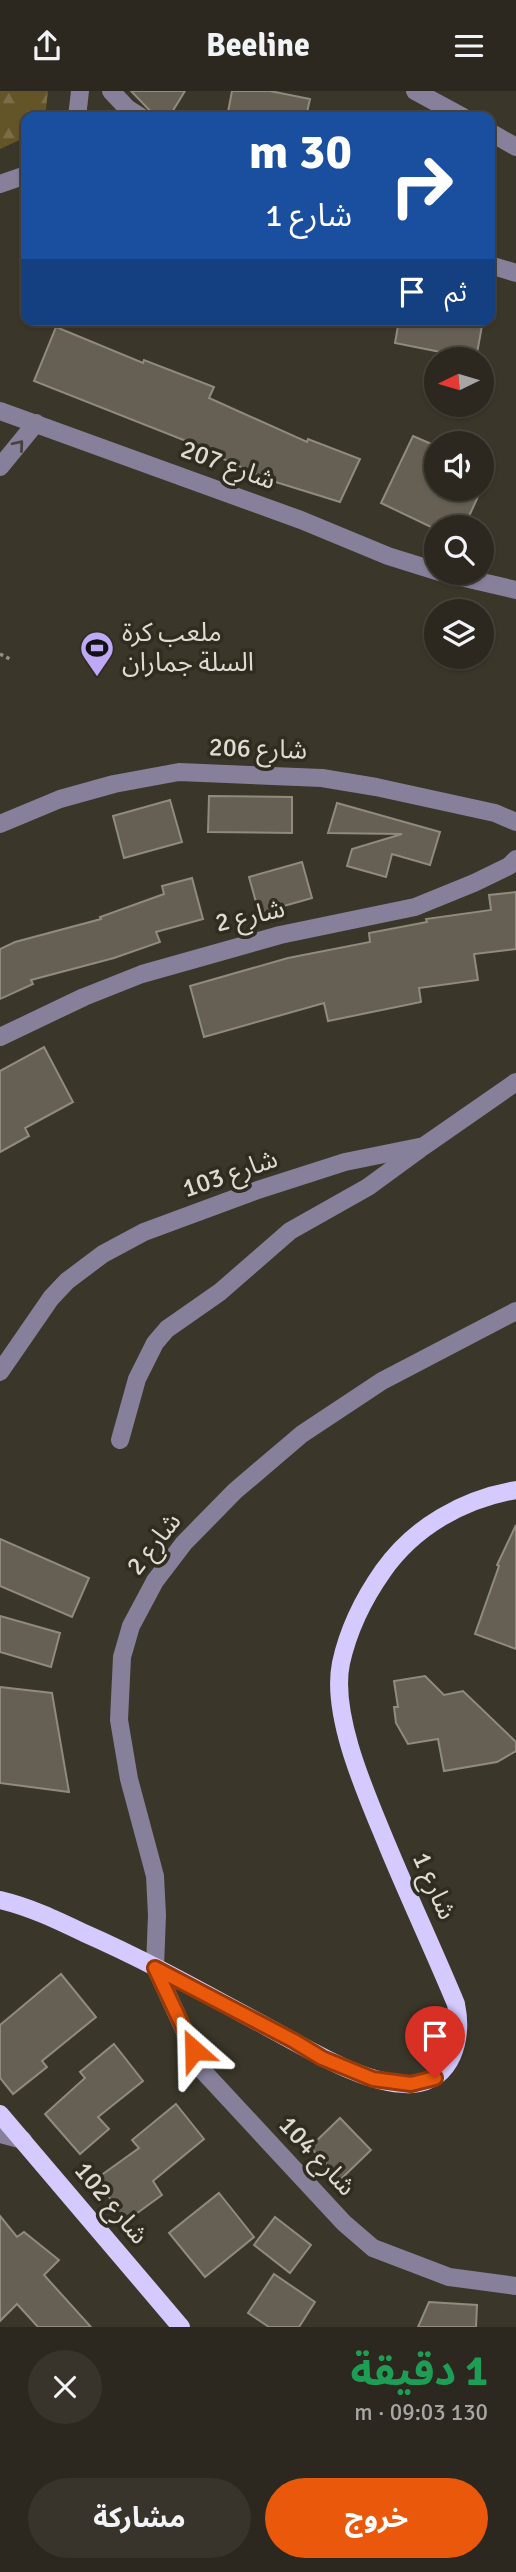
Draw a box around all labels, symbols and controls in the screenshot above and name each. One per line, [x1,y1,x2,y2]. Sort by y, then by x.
text: Beeline [206,26,310,65]
icon: share [28,27,66,65]
icon: menu [450,27,488,65]
text: 30 m [249,122,352,182]
icon: right [376,140,467,231]
text: شارع 1 [265,196,352,235]
icon: arrive [393,273,431,311]
text: ثم [445,277,467,309]
north arrow [424,347,494,417]
map controls [424,347,494,669]
button: sound [424,431,494,501]
street label: شارع 207 [176,433,280,499]
one-way arrow [10,441,23,453]
button: search [424,515,494,585]
button: layers [424,599,494,669]
place label: ملعب كرة السلة جماران [122,617,254,679]
sports icon: ملعب كرة السلة جماران [78,629,116,678]
street label: شارع 206 [208,731,308,769]
street label: شارع 2 [212,892,288,941]
street label: شارع 103 [178,1143,282,1207]
street label: شارع 2 [120,1506,190,1583]
street label: شارع 1 [403,1847,463,1926]
pin [405,2006,465,2078]
position arrow [157,2013,231,2087]
icon: arrive [416,2017,454,2055]
street label: شارع 104 [270,2109,362,2204]
street label: شارع 102 [66,2155,155,2252]
text: 1 دقيقة [350,2346,488,2397]
button: close [28,2350,102,2424]
text: 130 m · 09:03 [354,2398,488,2427]
button: مشاركة [28,2478,251,2558]
button: خروج [265,2478,488,2558]

